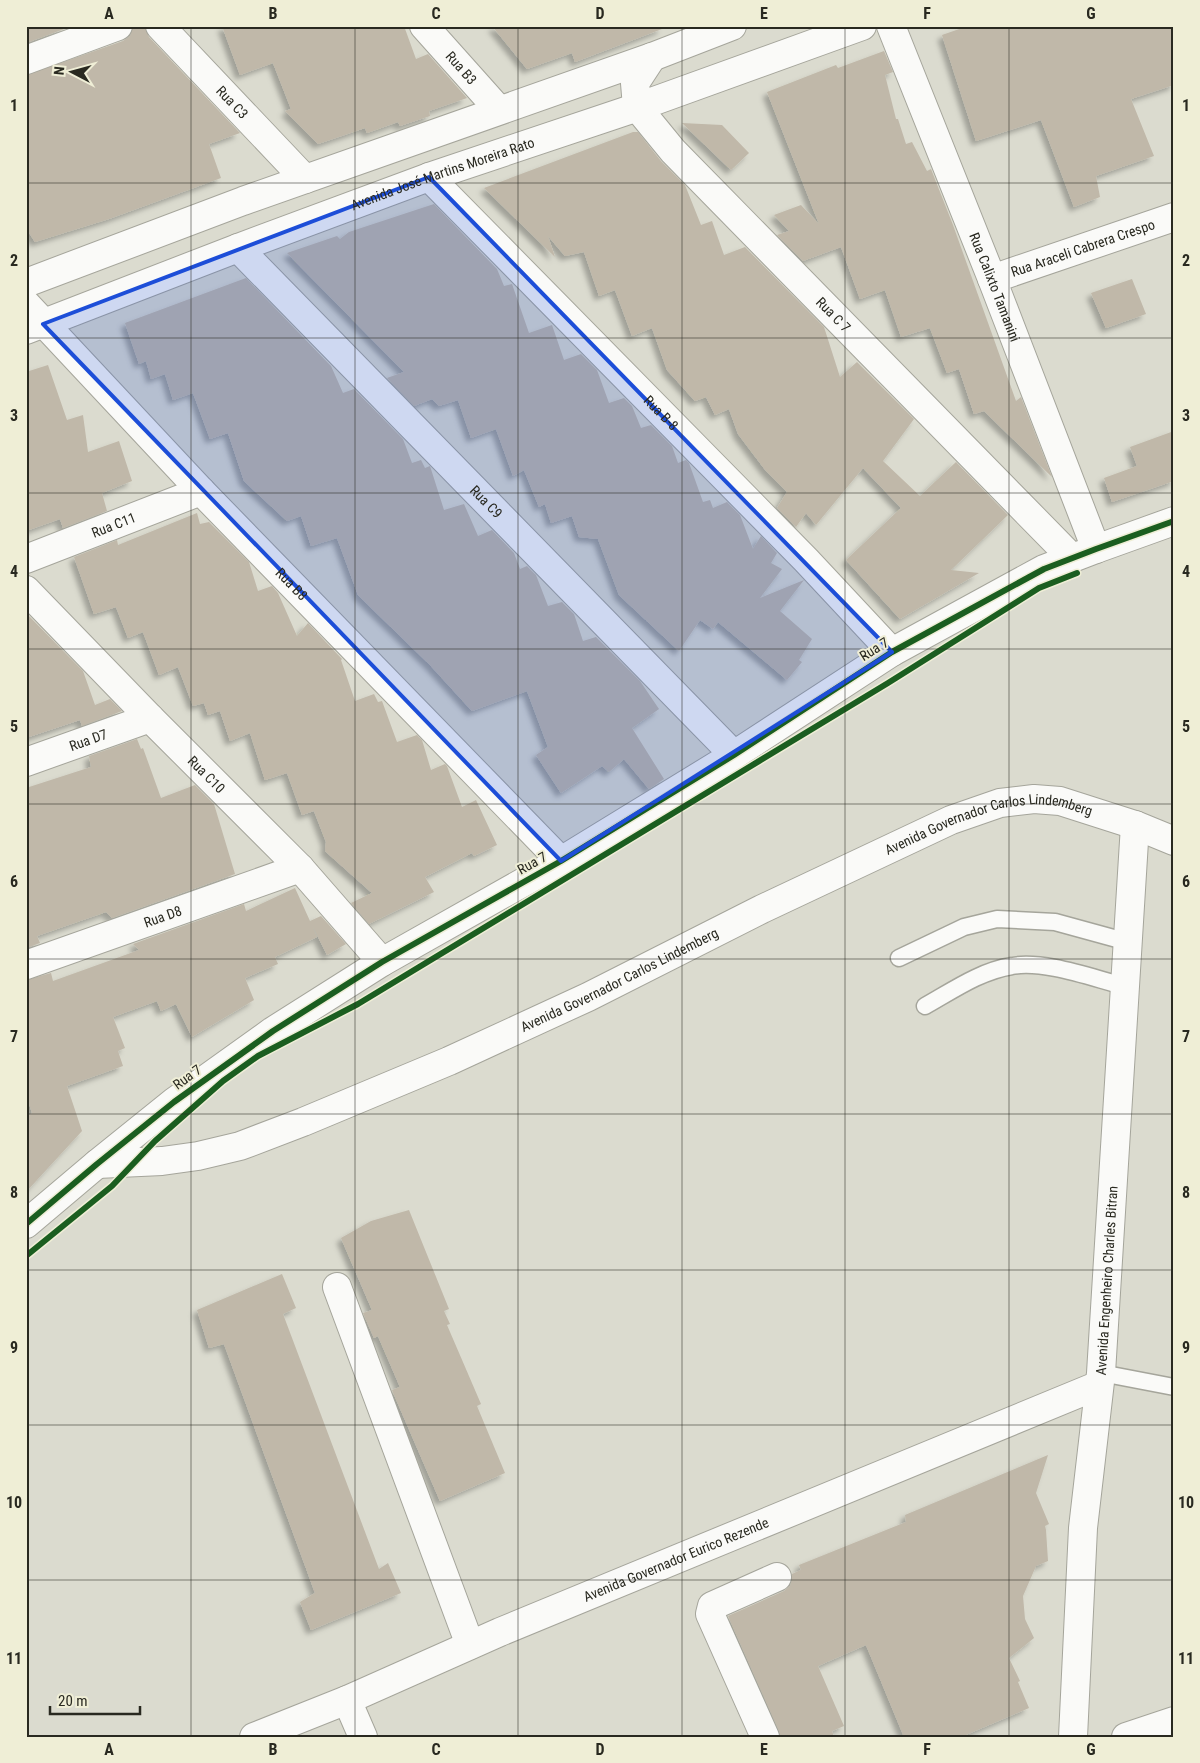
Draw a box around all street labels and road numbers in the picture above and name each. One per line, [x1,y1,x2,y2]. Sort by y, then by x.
street label: Rua B3 [442,48,480,88]
street label: Rua C3 [213,83,251,122]
street label: Avenida José Martins Moreira Rato [349,134,536,213]
street label: Rua Araceli Cabrera Crespo [1009,216,1157,280]
street label: Rua Calixto Tamanini [966,230,1023,344]
street label: Rua C 7 [813,294,854,335]
street label: Rua B-8 [641,392,682,434]
street label: Rua C9 [467,482,506,521]
street label: Rua C11 [89,509,138,541]
street label: Rua B8 [272,565,311,604]
street label: Rua 7 [857,634,891,664]
street label: Rua D7 [67,726,109,754]
street label: Rua C10 [185,753,228,796]
street label: Avenida Governador Carlos Lindemberg [882,791,1095,858]
street label: Rua 7 [515,848,550,878]
street label: Rua D8 [142,903,184,931]
street label: Avenida Governador Carlos Lindemberg [518,925,721,1035]
street label: Rua 7 [170,1061,204,1093]
street label: Avenida Engenheiro Charles Bitran [1093,1185,1121,1376]
street label: Avenida Governador Eurico Rezende [581,1514,771,1605]

